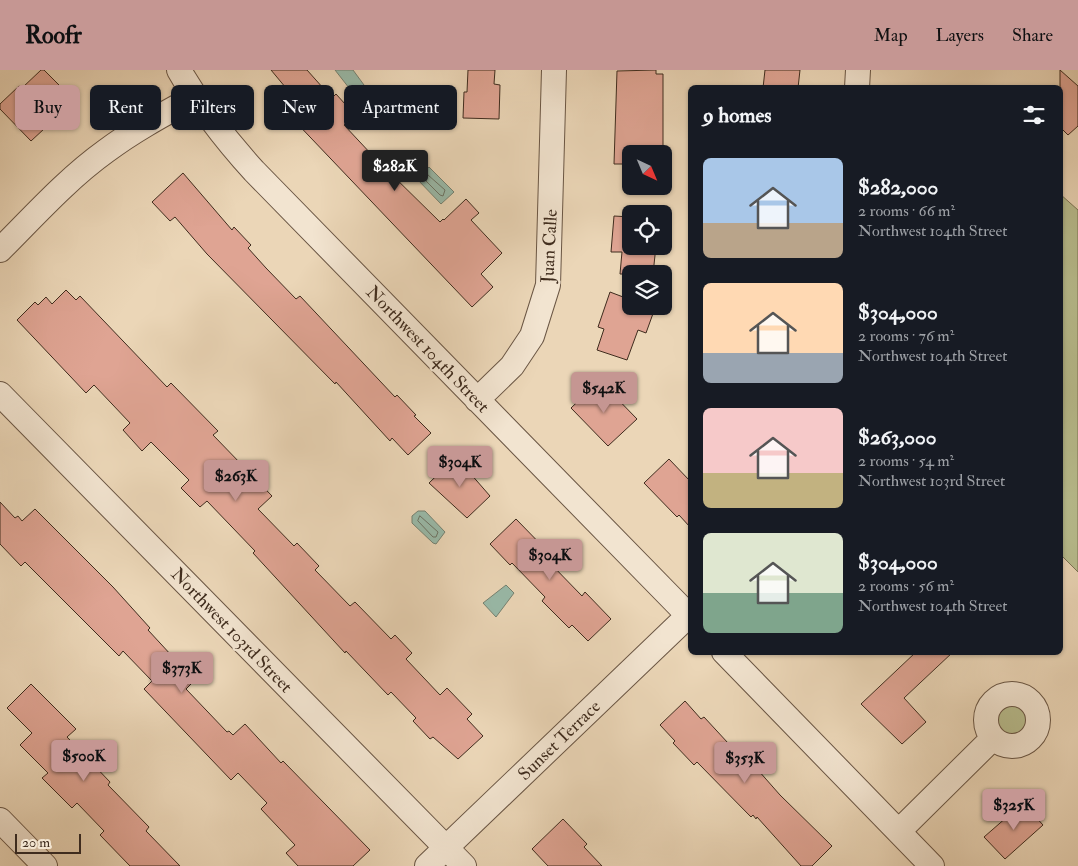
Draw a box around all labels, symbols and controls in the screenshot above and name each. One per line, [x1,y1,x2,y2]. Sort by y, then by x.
text: Roofr [25,20,82,51]
text: Map [874,24,908,47]
text: Layers [936,24,984,47]
text: Share [1012,24,1053,47]
chip: Buy [15,85,80,130]
chip: Rent [90,85,161,130]
chip: Filters [171,85,254,130]
chip: New [264,85,334,130]
chip: Apartment [344,85,457,130]
icon: filters [1020,101,1048,129]
text: 9 homes [703,102,772,129]
north arrow [622,145,672,195]
map controls [622,145,672,315]
pin: $282K [360,150,430,192]
text: $282K [373,156,417,176]
text: $282,000 [858,174,938,201]
icon: home [743,178,803,238]
text: 2 rooms · 66 m² [858,201,955,221]
button: locate [622,205,672,255]
street label: Juan Calle [536,208,563,285]
text: Northwest 104th Street [858,221,1007,241]
button: layers [622,265,672,315]
street label: Northwest 104th Street [361,281,494,418]
text: $304,000 [858,299,938,326]
icon: home [743,303,803,363]
text: 2 rooms · 76 m² [858,326,954,346]
text: Northwest 104th Street [858,346,1007,366]
pin: $542K [569,372,639,414]
text: $542K [582,378,626,398]
text: $263,000 [858,424,936,451]
icon: home [743,428,803,488]
pin: $304K [425,446,495,488]
text: 2 rooms · 54 m² [858,451,954,471]
text: $304K [438,452,482,472]
pin: $263K [201,460,271,502]
text: $263K [215,466,257,486]
text: Northwest 103rd Street [858,471,1005,491]
pin: $304K [515,538,585,581]
text: $304K [528,545,572,565]
text: $304,000 [858,549,938,576]
icon: home [743,553,803,613]
street label: Northwest 103rd Street [166,563,298,698]
text: 2 rooms · 56 m² [858,576,954,596]
text: Northwest 104th Street [858,596,1007,616]
pin: $373K [147,652,217,694]
text: $373K [162,658,202,678]
street label: Sunset Terrace [513,695,606,785]
pin: $500K [49,740,119,782]
pin: $353K [710,742,780,784]
text: $500K [62,746,106,766]
text: $353K [725,748,765,768]
pin: $325K [979,788,1049,831]
text: $325K [993,795,1035,815]
scale bar [15,831,81,854]
text: 20 m [22,834,50,851]

